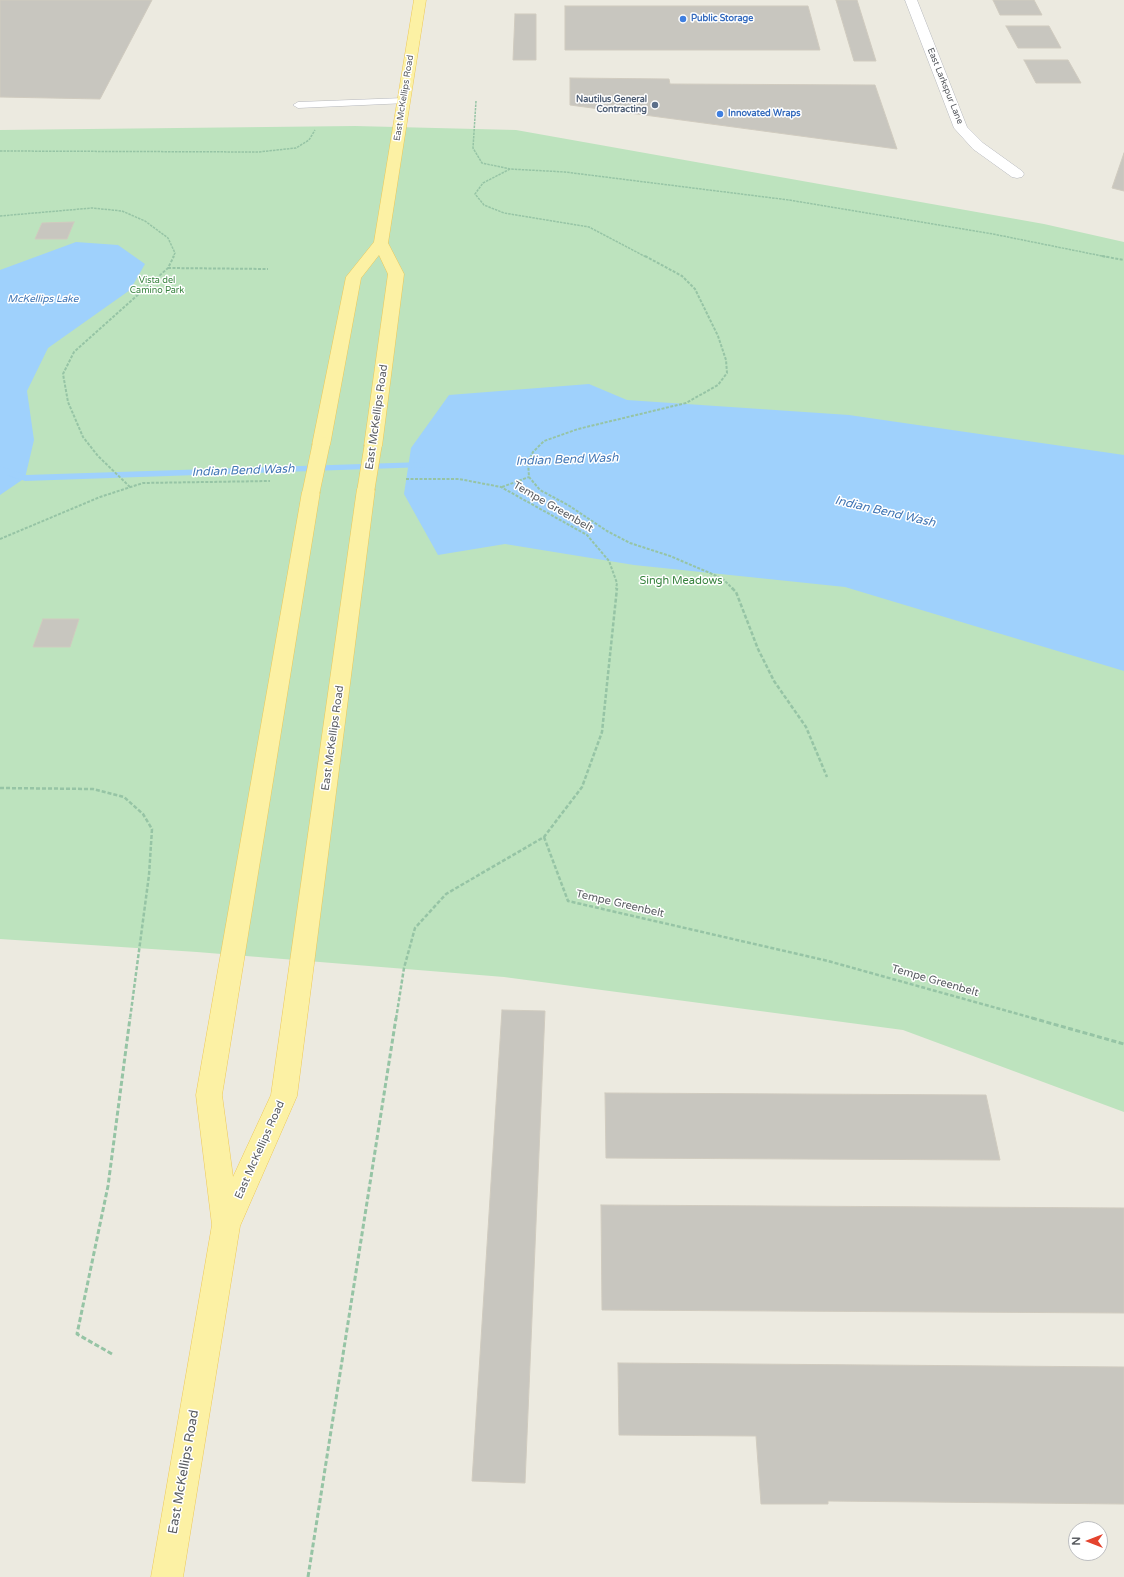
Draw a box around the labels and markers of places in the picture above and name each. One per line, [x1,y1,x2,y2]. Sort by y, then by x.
marker: Public Storage [678,14,688,24]
place label: Public Storage [691,14,753,24]
place label: Nautilus General Contracting [576,95,647,116]
marker: Nautilus General Contracting [650,100,660,110]
marker: Innovated Wraps [715,109,725,119]
place label: Innovated Wraps [728,109,801,119]

